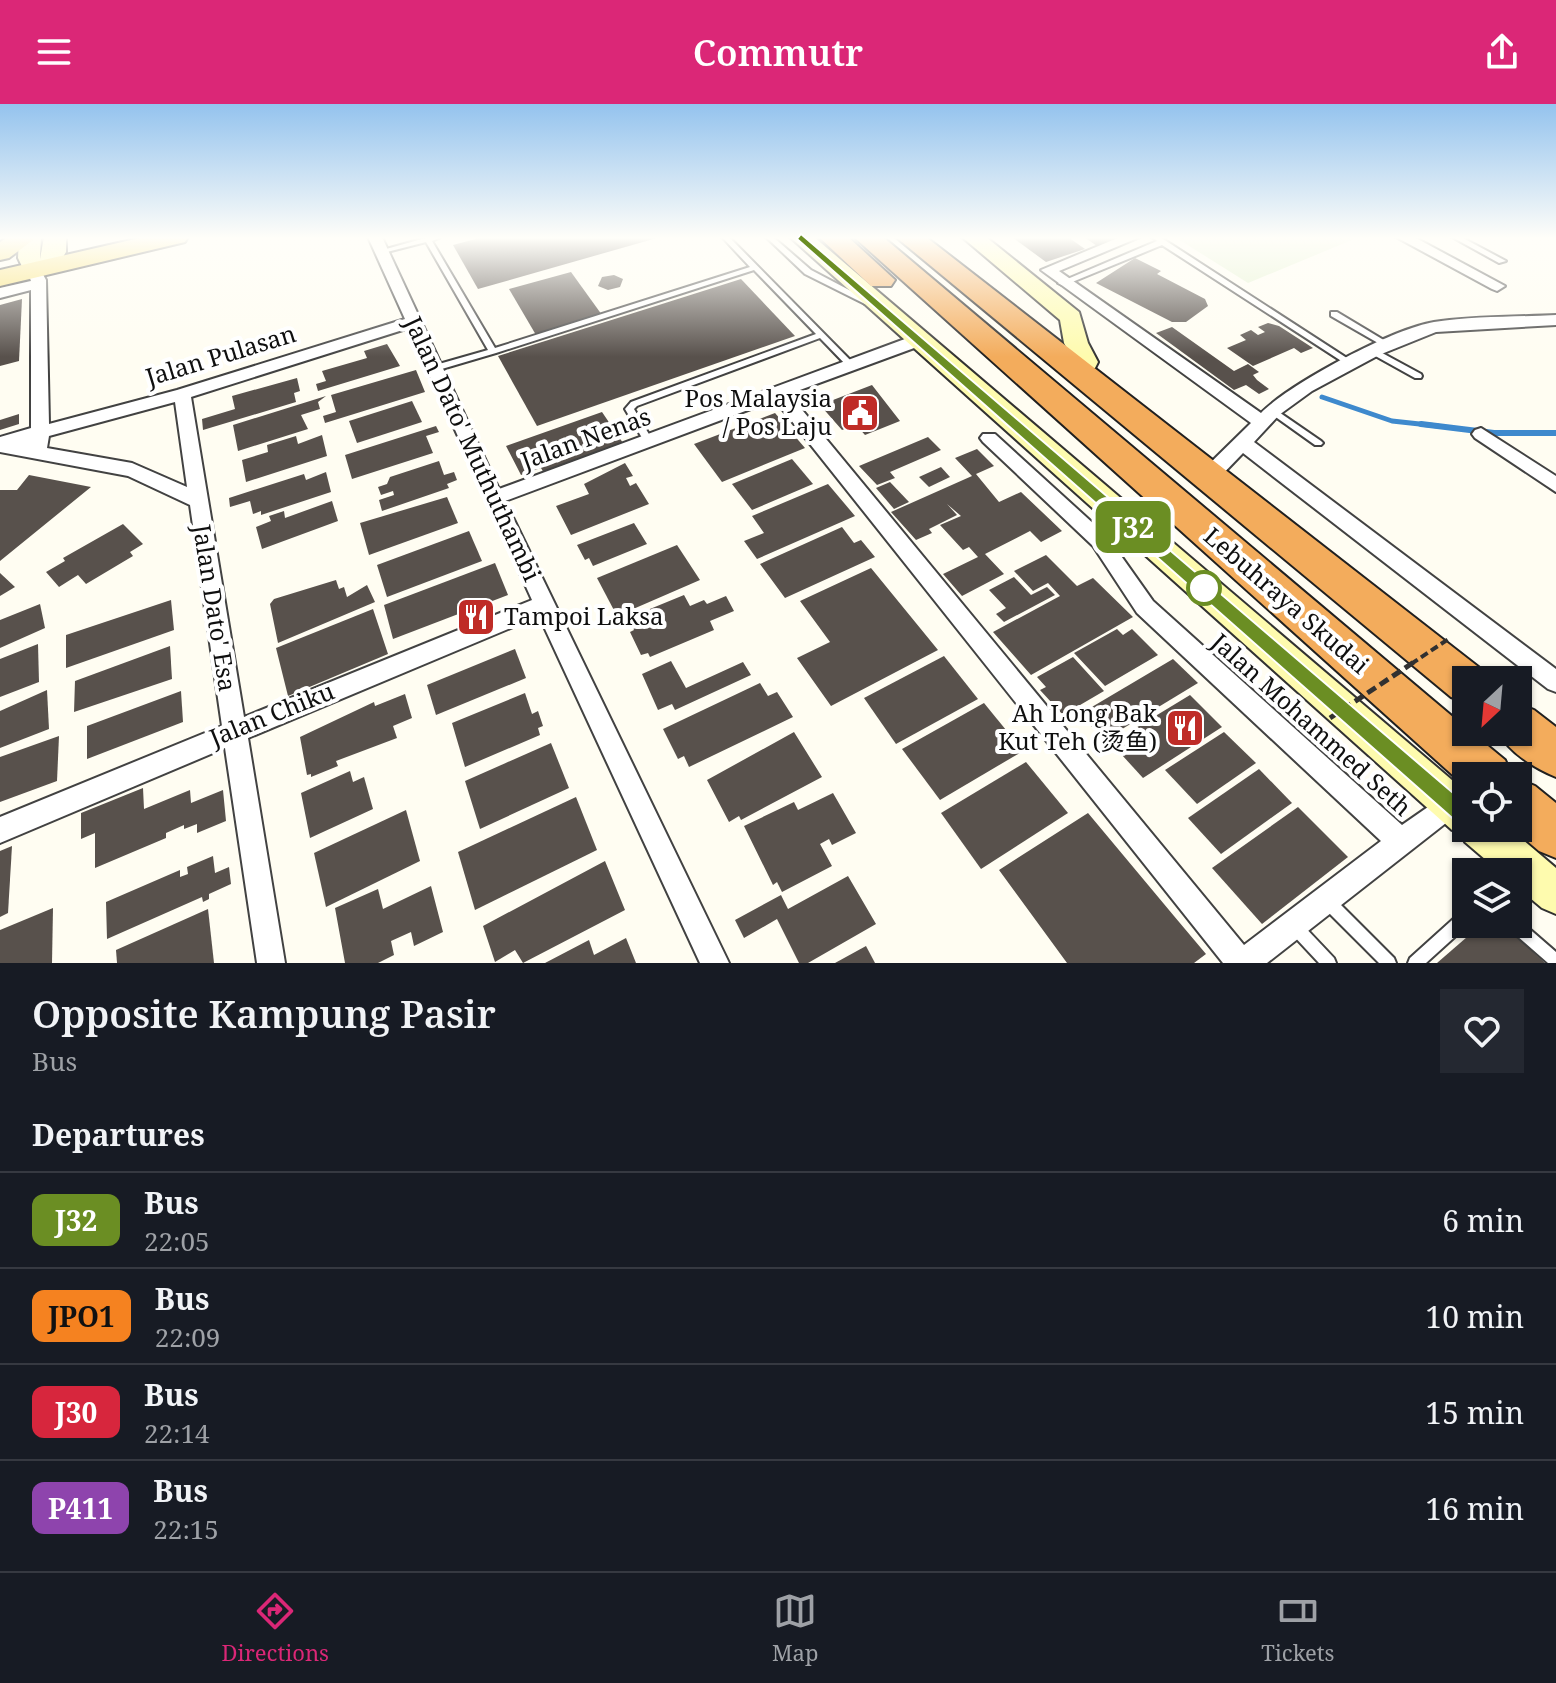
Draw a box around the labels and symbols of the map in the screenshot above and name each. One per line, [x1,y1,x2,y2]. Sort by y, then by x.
street label: Jalan Dato' Muthuthambi [397,310,549,586]
street label: Jalan Pulasan [141,316,300,393]
place label: Pos Malaysia / Pos Laju [685,381,832,442]
public building icon: Pos Malaysia / Pos Laju [839,392,881,434]
street label: Jalan Nenas [515,399,655,477]
line badge: J32 [1087,501,1179,553]
street label: Lebuhraya Skudai [1197,519,1377,681]
street label: Jalan Dato' Esa [186,521,245,694]
unlabelled marker [1187,571,1221,605]
restaurant icon: Tampoi Laksa [455,596,497,638]
place label: Tampoi Laksa [504,599,664,632]
street label: Jalan Mohammed Seth [1204,624,1419,823]
north arrow [1452,666,1532,746]
street label: Jalan Chiku [203,674,339,754]
place label: Ah Long Bak Kut Teh (烫鱼) [998,696,1158,757]
restaurant icon: Ah Long Bak Kut Teh (烫鱼) [1164,707,1206,749]

